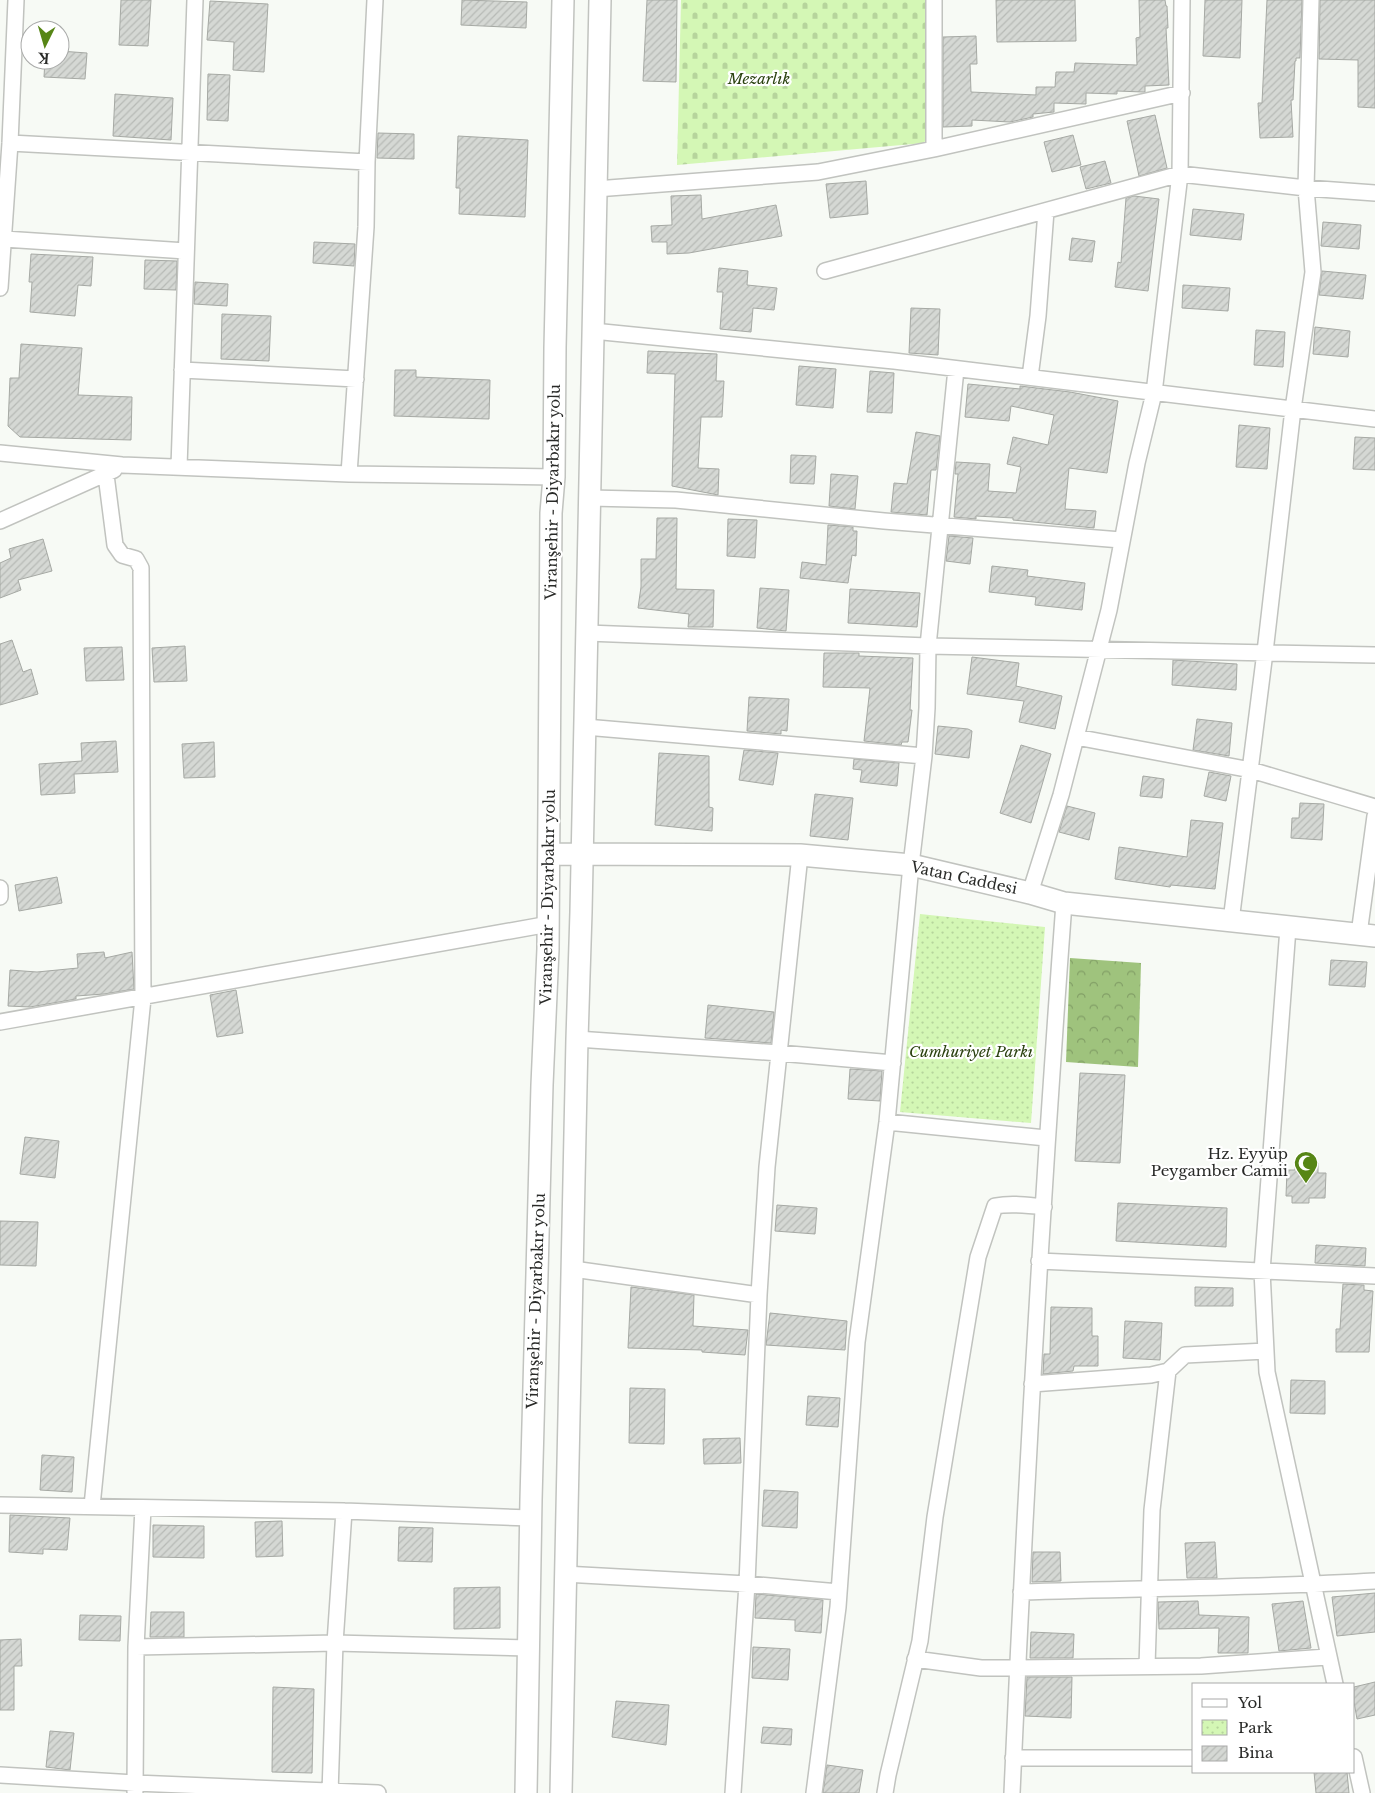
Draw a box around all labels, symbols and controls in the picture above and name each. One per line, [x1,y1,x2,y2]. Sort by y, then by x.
north arrow [20,20,70,70]
text: K [37,48,50,67]
park label: Mezarlık [727,69,790,88]
street label: Viranşehir - Diyarbakır yolu [541,384,564,601]
street label: Viranşehir - Diyarbakır yolu [536,789,559,1006]
street label: Vatan Caddesi [908,857,1019,898]
park label: Cumhuriyet Parkı [909,1042,1033,1061]
place label: Hz. Eyyüp Peygamber Camii [1151,1144,1288,1180]
mosque icon: Hz. Eyyüp Peygamber Camii [1293,1150,1319,1184]
street label: Viranşehir - Diyarbakır yolu [522,1193,549,1410]
legend [1192,1683,1355,1773]
text: Yol [1237,1693,1262,1712]
text: Park [1238,1718,1274,1737]
text: Bina [1238,1743,1274,1762]

